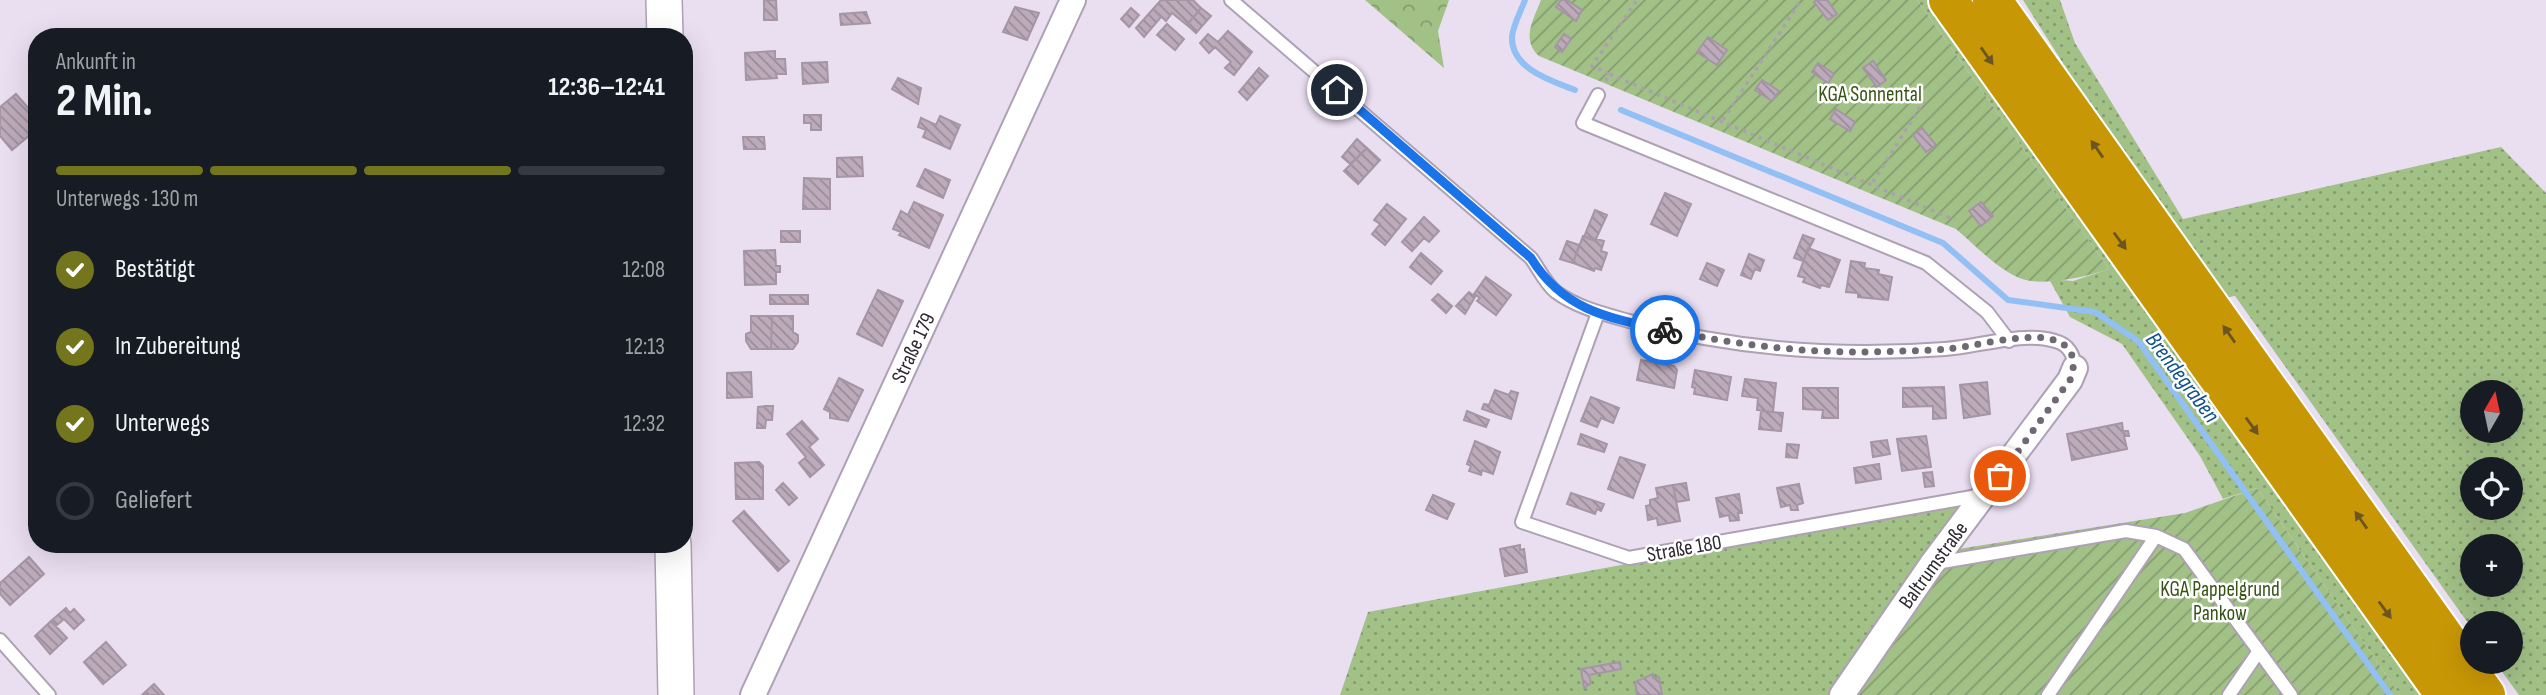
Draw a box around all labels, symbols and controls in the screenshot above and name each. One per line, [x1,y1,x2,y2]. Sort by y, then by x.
one-way arrow [1980,47,1994,65]
text: Ankunft in [56,48,136,76]
pin [1307,60,1367,120]
icon: home [1318,71,1356,109]
text: 12:36–12:41 [548,72,665,103]
text: 2 Min. [56,74,153,129]
park label: KGA Sonnental [1818,82,1922,107]
one-way arrow [2091,140,2105,158]
text: Unterwegs · 130 m [56,185,198,213]
one-way arrow [2113,232,2127,250]
icon: check [56,251,94,289]
text: Bestätigt [115,254,195,285]
text: 12:08 [623,256,665,284]
courier [1630,295,1700,365]
street label: Straße 179 [886,309,941,387]
icon: bike [1646,311,1684,349]
one-way arrow [2222,325,2236,343]
water label: Brendegraben [2139,327,2225,429]
icon: check [56,328,94,366]
text: In Zubereitung [115,331,241,362]
text: 12:13 [625,333,665,361]
north arrow [2460,380,2524,443]
map controls [2460,380,2523,674]
icon: check [56,405,94,443]
text: Unterwegs [115,408,210,439]
text: 12:32 [624,410,665,438]
one-way arrow [2245,417,2259,435]
pin [1970,446,2030,506]
icon: bag [1981,457,2019,495]
button: locate [2460,457,2523,520]
text: Geliefert [115,485,192,516]
one-way arrow [2354,511,2368,529]
street label: Baltrumstraße [1894,517,1973,614]
street label: Straße 180 [1645,530,1724,567]
button: + [2460,534,2523,597]
park label: KGA Pappelgrund Pankow [2160,577,2280,626]
one-way arrow [2378,601,2392,620]
button: − [2460,611,2523,674]

